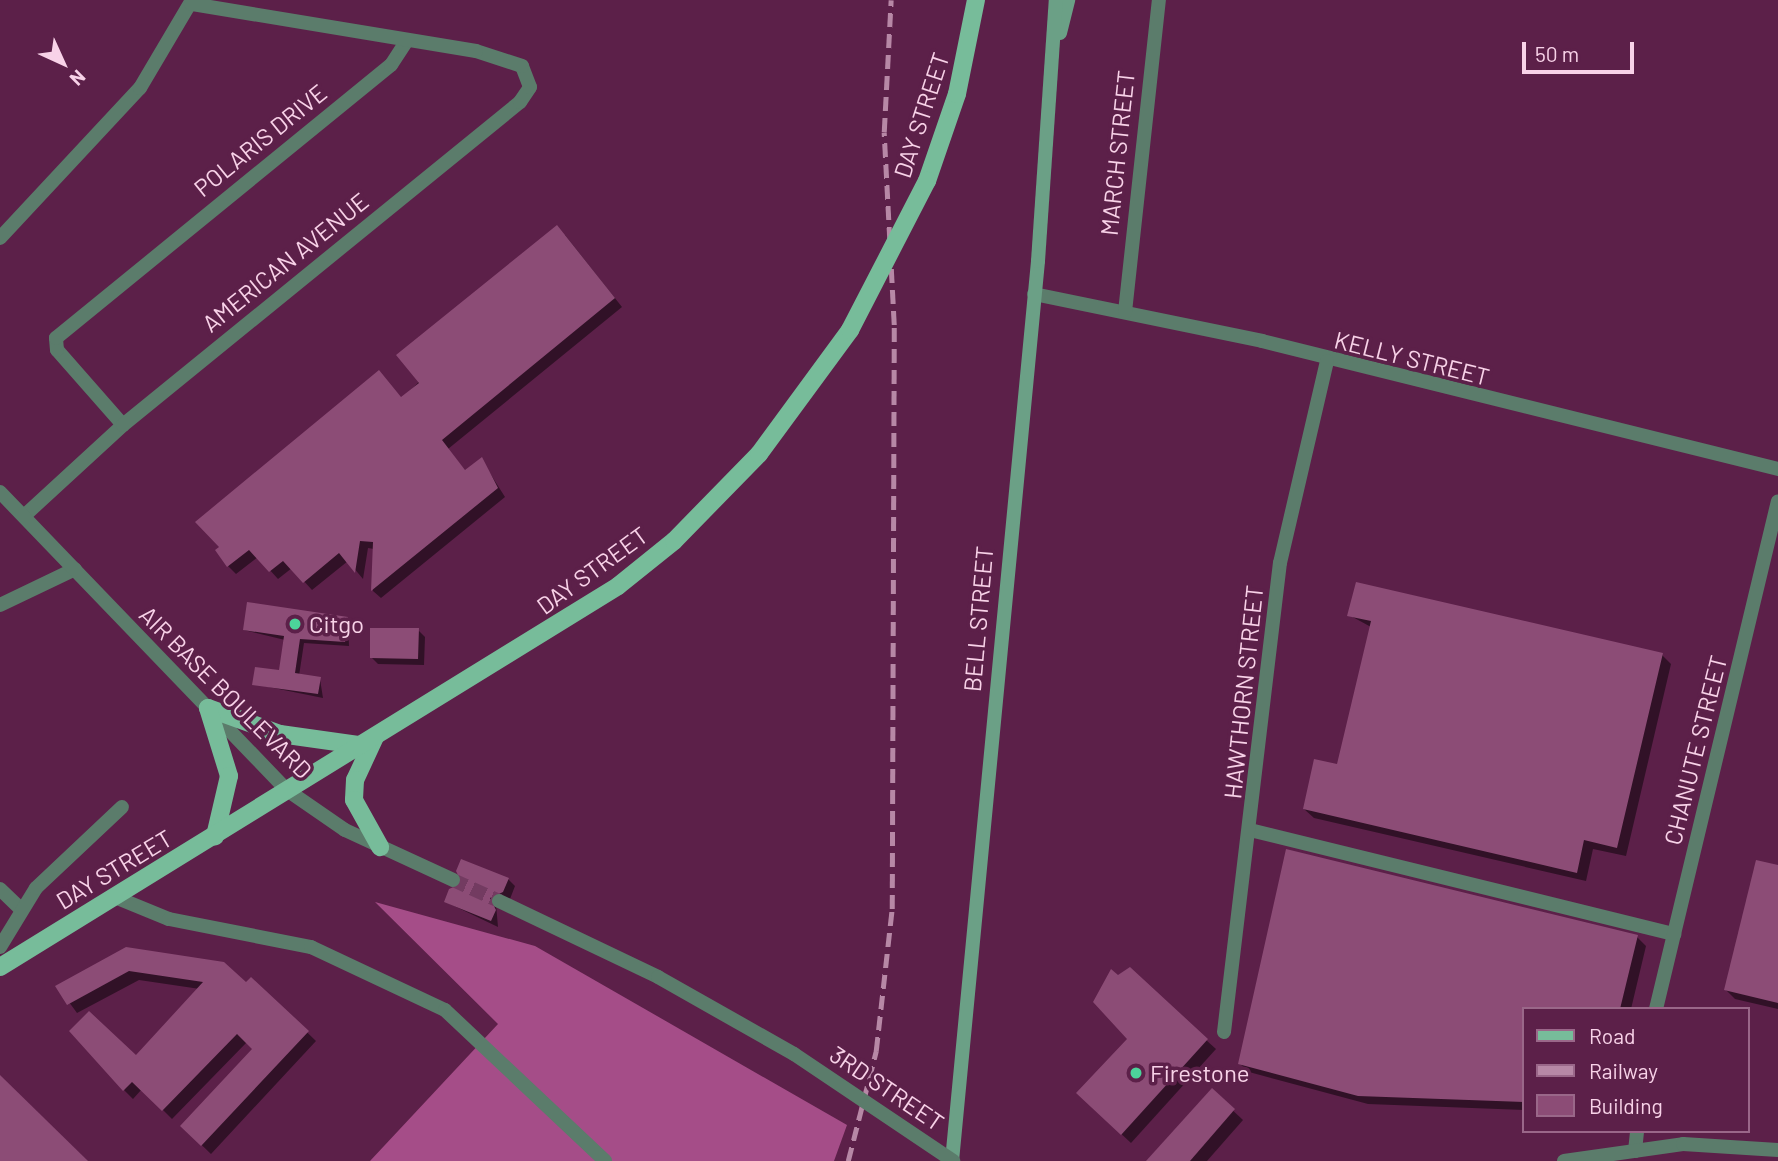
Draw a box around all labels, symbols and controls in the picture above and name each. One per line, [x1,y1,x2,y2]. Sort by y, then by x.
north arrow [28,28,98,98]
scale bar [1526,28,1638,72]
text: 50 m [1535,41,1579,66]
street label: DAY STREET [887,49,955,181]
text: N [66,66,91,91]
street label: MARCH STREET [1094,69,1140,237]
street label: POLARIS DRIVE [188,78,332,202]
street label: AMERICAN AVENUE [196,186,374,338]
street label: KELLY STREET [1331,325,1493,391]
street label: DAY STREET [531,520,653,620]
street label: BELL STREET [957,545,999,693]
street label: HAWTHORN STREET [1217,584,1269,800]
street label: AIR BASE BOULEVARD [134,600,318,784]
place label: Citgo [309,610,364,638]
marker: Citgo [287,616,303,632]
street label: CHANUTE STREET [1658,652,1732,848]
street label: DAY STREET [51,823,177,915]
legend [1522,1007,1750,1133]
text: Road [1589,1023,1635,1048]
street label: 3RD STREET [825,1039,949,1137]
text: Railway [1589,1058,1658,1083]
place label: Firestone [1150,1059,1249,1087]
marker: Firestone [1128,1065,1144,1081]
text: Building [1589,1093,1663,1118]

